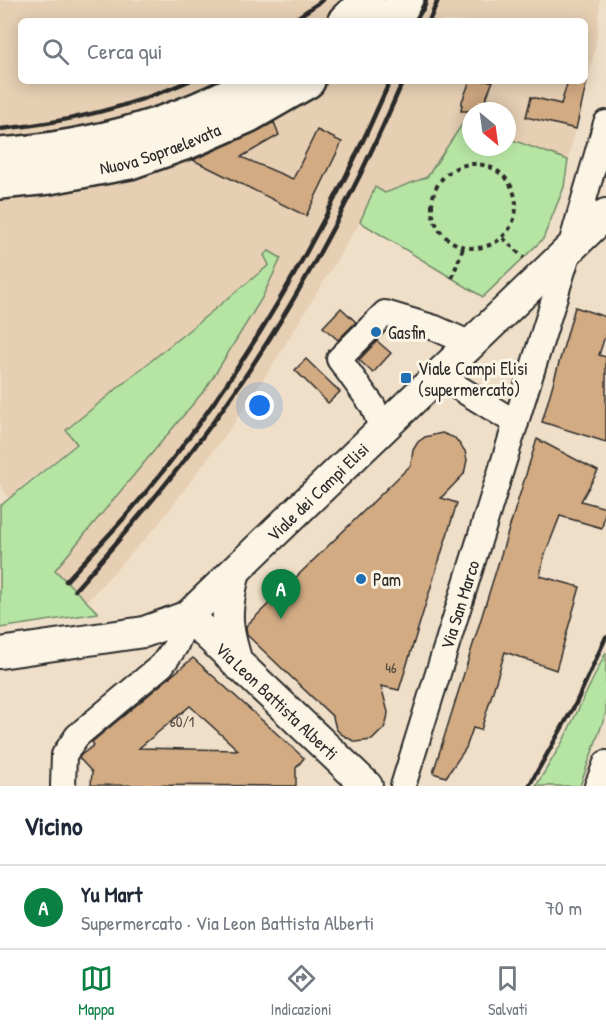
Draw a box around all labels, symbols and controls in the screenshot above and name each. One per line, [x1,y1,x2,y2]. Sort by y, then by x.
search box [18,18,588,84]
icon: search [39,35,72,68]
text: Cerca qui [87,36,162,66]
north arrow [462,102,516,156]
street label: Nuova Sopraelevata [97,117,224,180]
place label: Gasfin [388,320,426,345]
marker: Gasfin [369,325,383,339]
place label: Viale Campi Elisi (supermercato) [418,356,528,402]
marker: Viale Campi Elisi (supermercato) [399,371,413,385]
your location [245,391,274,420]
street label: Viale dei Campi Elisi [261,436,374,546]
street label: Via San Marco [434,557,485,652]
place label: Pam [373,567,401,592]
pin: A [262,570,300,619]
marker: Pam [354,572,368,586]
street label: Via Leon Battista Alberti [210,636,344,765]
house number: 46 [385,657,397,678]
house number: 60/1 [170,711,194,732]
text: Vicino [24,808,83,843]
text: Yu Mart [81,879,142,909]
text: A [39,894,48,921]
text: 70 m [545,894,582,921]
text: Supermercato · Via Leon Battista Alberti [81,909,374,936]
tab: Mappa [78,962,114,1020]
tab: Indicazioni [271,962,332,1020]
tab: Salvati [488,962,528,1020]

